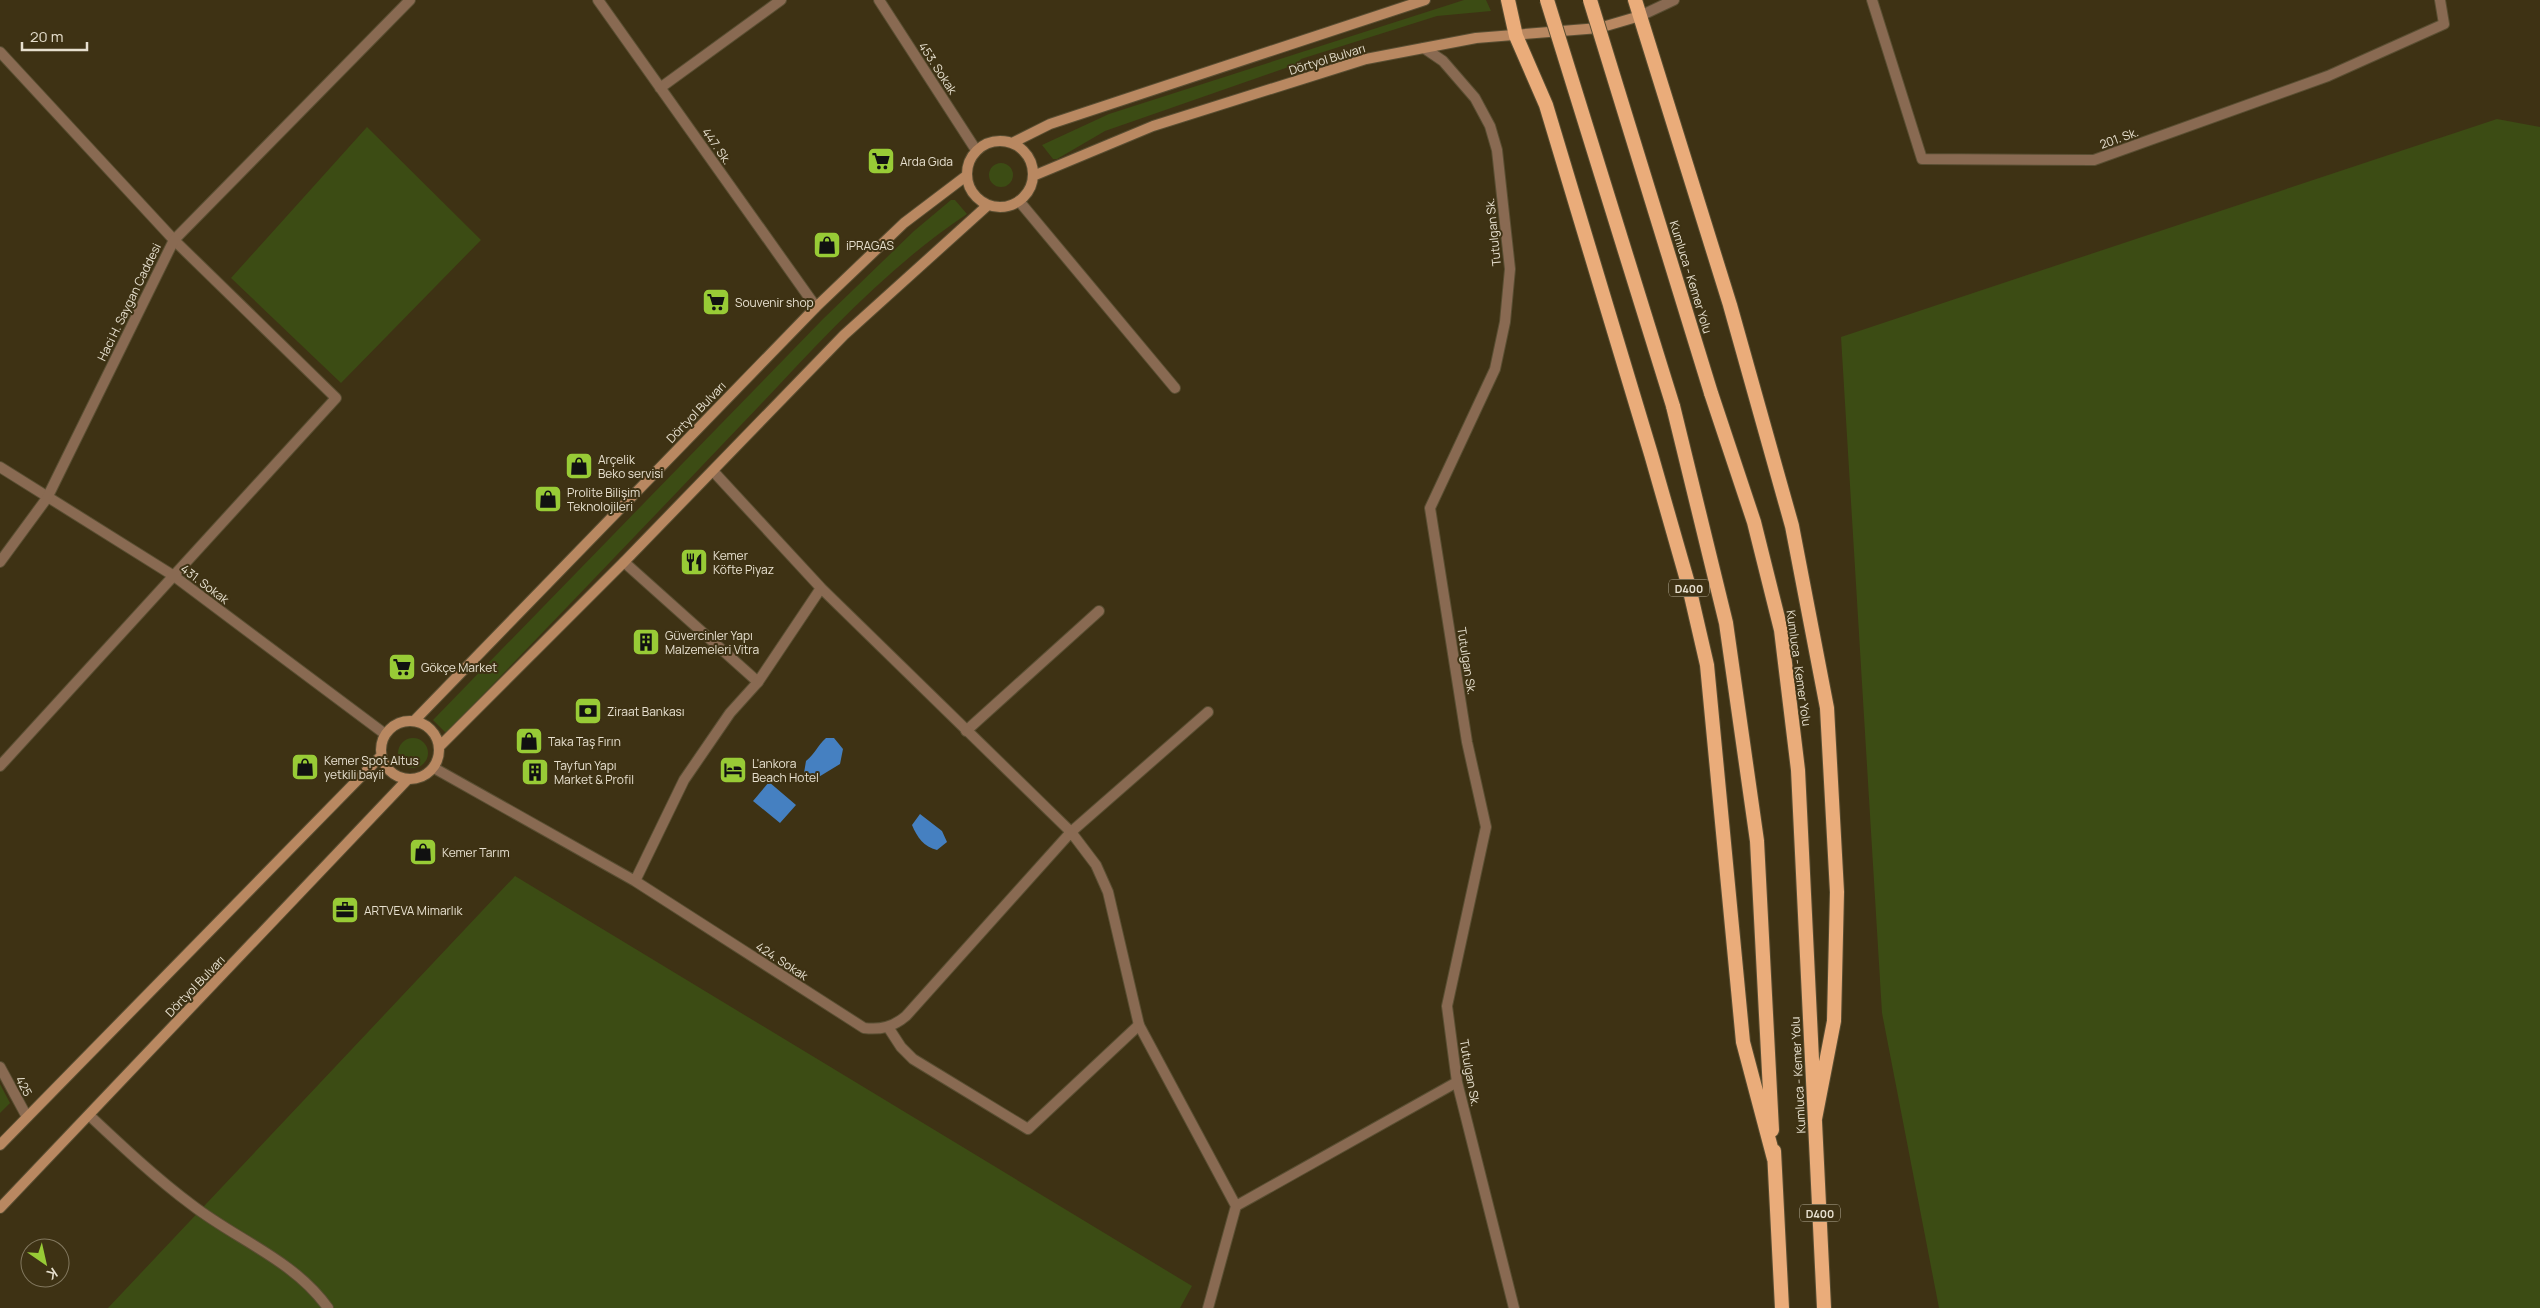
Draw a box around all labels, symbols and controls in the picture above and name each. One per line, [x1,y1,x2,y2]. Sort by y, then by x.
scale bar [22,20,88,52]
text: 20 m [30,26,63,47]
street label: 453. Sokak [915,39,962,98]
street label: Dörtyol Bulvarı [1287,39,1367,79]
street label: 201. Sk. [2097,123,2141,153]
street label: 447. Sk. [698,124,736,168]
supermarket icon: Arda Gıda [866,146,896,176]
place label: Arda Gıda [900,153,953,170]
street label: Tutulgan Sk. [1481,197,1505,267]
street label: Kumluca - Kemer Yolu [1666,219,1716,335]
shop icon: iPRAGAS [812,230,842,260]
place label: iPRAGAS [846,237,894,254]
street label: Haci H. Saygan Caddesi [93,240,165,364]
supermarket icon: Souvenir shop [701,287,731,317]
place label: Souvenir shop [735,294,814,311]
street label: Dörtyol Bulvarı [662,378,730,446]
shop icon: Arçelik Beko servisi [564,451,594,481]
place label: Arçelik Beko servisi [598,451,663,482]
shop icon: Prolite Bilişim Teknolojileri [533,484,563,514]
place label: Prolite Bilişim Teknolojileri [567,484,640,515]
restaurant icon: Kemer Köfte Piyaz [679,547,709,577]
place label: Kemer Köfte Piyaz [713,547,774,578]
street label: 431. Sokak [177,560,233,608]
road number: D400 [1669,580,1709,596]
street label: Kumluca - Kemer Yolu [1782,609,1816,727]
street label: Tutulgan Sk. [1453,626,1481,696]
building icon: Güvercinler Yapı Malzemeleri Vitra [631,627,661,657]
place label: Güvercinler Yapı Malzemeleri Vitra [665,627,759,658]
supermarket icon: Gökçe Market [387,652,417,682]
place label: Gökçe Market [421,659,497,676]
bank icon: Ziraat Bankası [573,696,603,726]
place label: Ziraat Bankası [607,703,685,720]
shop icon: Taka Taş Fırın [514,726,544,756]
place label: Taka Taş Fırın [548,733,621,750]
shop icon: Kemer Spot Altus yetkili bayii [290,752,320,782]
place label: Kemer Spot Altus yetkili bayii [324,752,419,783]
hotel icon: L'ankora Beach Hotel [718,755,748,785]
place label: L'ankora Beach Hotel [752,755,819,786]
building icon: Tayfun Yapı Market & Profil [520,757,550,787]
place label: Tayfun Yapı Market & Profil [554,757,634,788]
shop icon: Kemer Tarım [408,837,438,867]
place label: Kemer Tarım [442,844,510,861]
office icon: ARTVEVA Mimarlık [330,895,360,925]
place label: ARTVEVA Mimarlık [364,902,463,919]
street label: 424. Sokak [753,938,812,985]
street label: Dörtyol Bulvarı [161,952,229,1020]
street label: Kumluca - Kemer Yolu [1786,1016,1810,1134]
street label: Tutulgan Sk. [1456,1038,1484,1108]
street label: 425 [12,1073,36,1099]
road number: D400 [1800,1204,1840,1222]
north arrow [20,1238,70,1288]
text: K [43,1264,62,1285]

